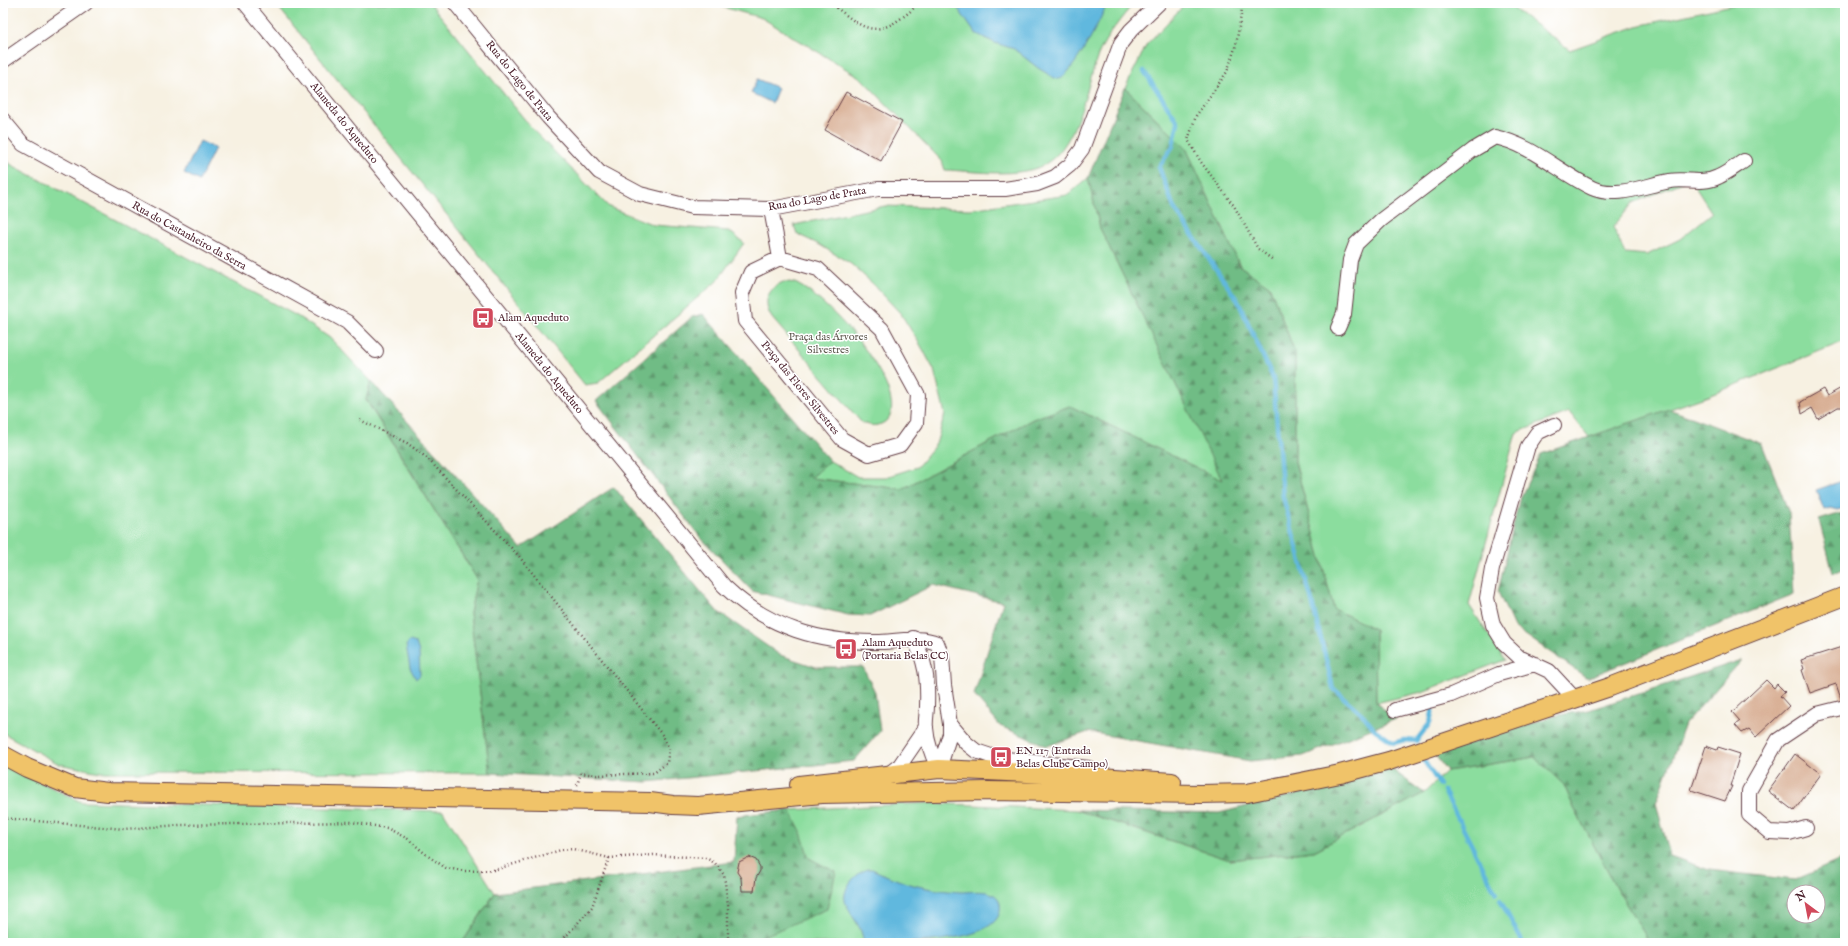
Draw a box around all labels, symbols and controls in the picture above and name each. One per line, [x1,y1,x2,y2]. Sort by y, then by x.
street label: Rua do Lago de Prata [482,38,556,124]
street label: Alameda do Aqueduto [306,79,381,167]
street label: Rua do Lago de Prata [767,183,867,215]
street label: Rua do Castanheiro da Serra [129,199,249,274]
bus stop icon: Alam Aqueduto [470,305,496,331]
place label: Alam Aqueduto [497,311,569,325]
street label: Alameda do Aqueduto [511,329,586,417]
park label: Praça das Árvores Silvestres [788,330,868,357]
street label: Praça das Flores Silvestres [758,338,842,438]
bus stop icon: Alam Aqueduto (Portaria Belas CC) [833,636,859,662]
place label: Alam Aqueduto (Portaria Belas CC) [861,636,949,663]
bus stop icon: EN 117 (Entrada Belas Clube Campo) [988,744,1014,770]
place label: EN 117 (Entrada Belas Clube Campo) [1016,744,1108,771]
north arrow [1786,884,1826,924]
text: N [1793,888,1809,905]

